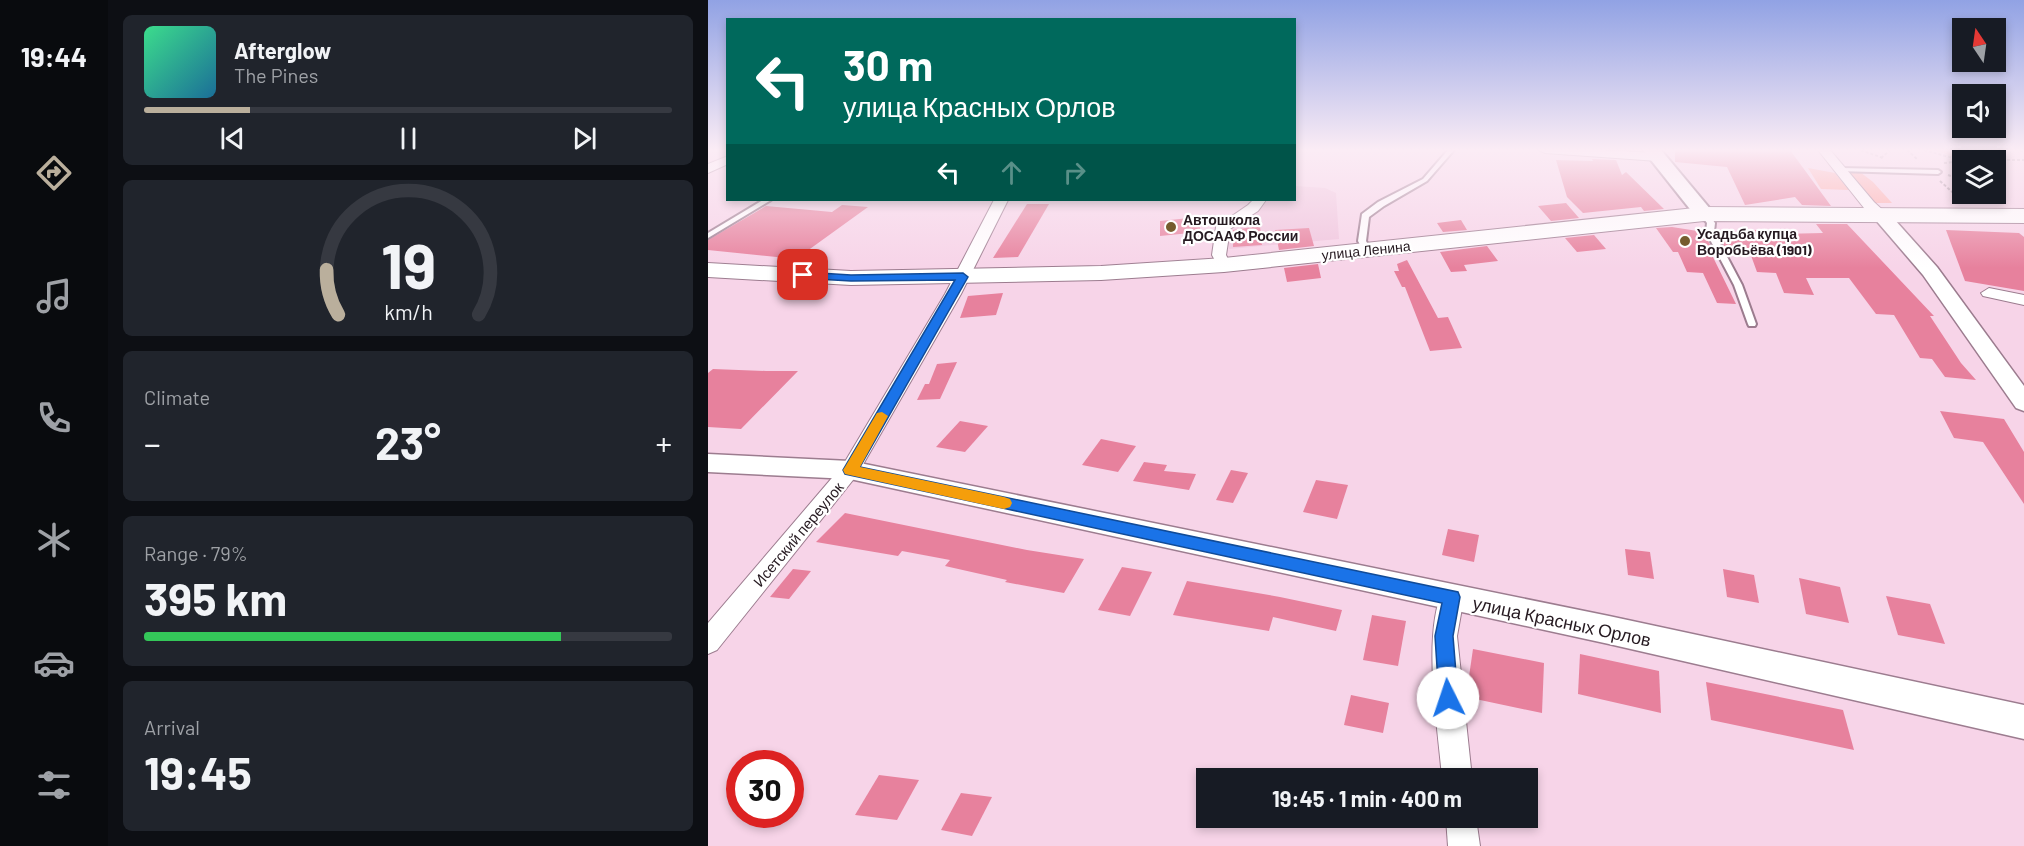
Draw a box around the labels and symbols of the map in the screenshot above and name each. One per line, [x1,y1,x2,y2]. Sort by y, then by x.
north arrow [1952,18,2006,72]
place label: Автошкола ДОСААФ России [1183,211,1298,244]
marker: Автошкола ДОСААФ России [1164,220,1178,234]
place label: Усадьба купца Воробьёва (1901) [1697,225,1812,258]
marker: Усадьба купца Воробьёва (1901) [1678,234,1692,248]
street label: улица Ленина [1321,237,1412,263]
pin [777,249,828,300]
street label: Исетский переулок [749,478,847,590]
street label: улица Красных Орлов [1471,591,1653,651]
position arrow [1416,666,1480,730]
speed limit sign: 30 [726,750,804,828]

